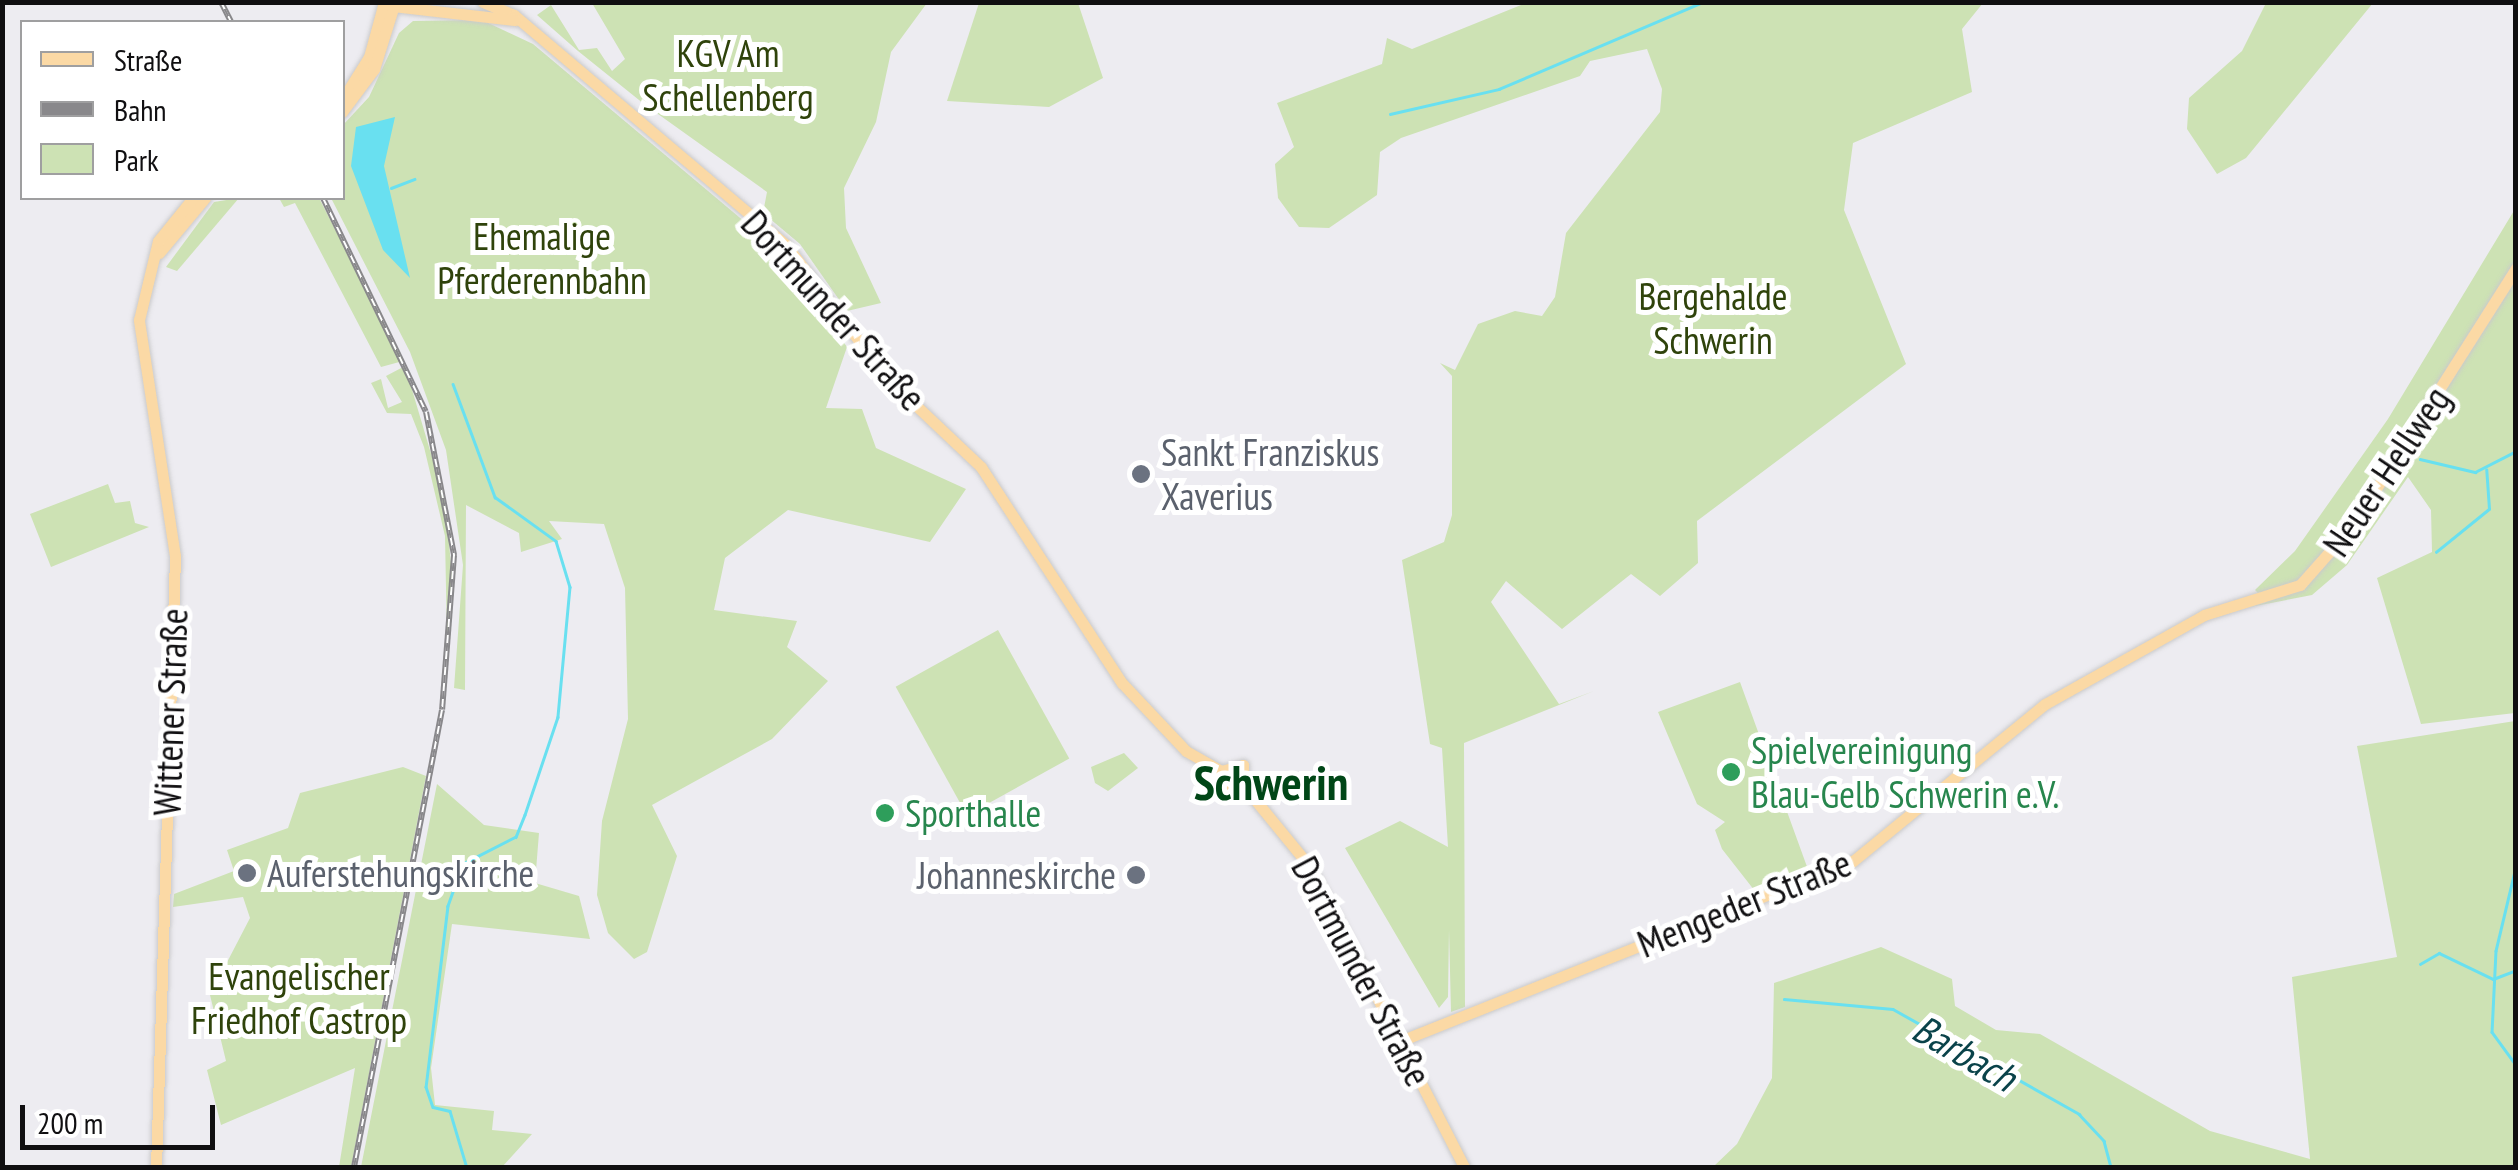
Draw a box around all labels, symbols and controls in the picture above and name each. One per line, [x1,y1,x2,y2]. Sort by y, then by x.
legend [20,20,345,200]
park label: KGV Am Schellenberg [642,30,814,120]
text: Straße [114,40,182,79]
text: Bahn [114,90,167,129]
text: Park [114,140,159,179]
street label: Dortmunder Straße [732,201,936,419]
park label: Ehemalige Pferderennbahn [437,213,647,302]
park label: Bergehalde Schwerin [1638,273,1788,362]
street label: Neuer Hellweg [2313,378,2459,564]
place label: Sankt Franziskus Xaverius [1161,429,1379,518]
marker: Sankt Franziskus Xaverius [1130,463,1152,485]
street label: Wittener Straße [144,608,196,816]
place label: Spielvereinigung Blau-Gelb Schwerin e.V. [1751,727,2059,816]
district label: Schwerin [1194,754,1348,812]
marker: Spielvereinigung Blau-Gelb Schwerin e.V. [1720,761,1742,783]
place label: Sporthalle [905,790,1041,836]
marker: Sporthalle [874,802,896,824]
street label: Mengeder Straße [1631,840,1857,966]
street label: Dortmunder Straße [1282,849,1442,1093]
place label: Auferstehungskirche [267,850,534,896]
place label: Johanneskirche [917,852,1116,898]
marker: Auferstehungskirche [236,862,258,884]
marker: Johanneskirche [1125,864,1147,886]
park label: Evangelischer Friedhof Castrop [191,953,407,1042]
water label: Barbach [1905,1003,2025,1101]
scale bar [25,1085,220,1147]
text: 200 m [37,1103,103,1142]

